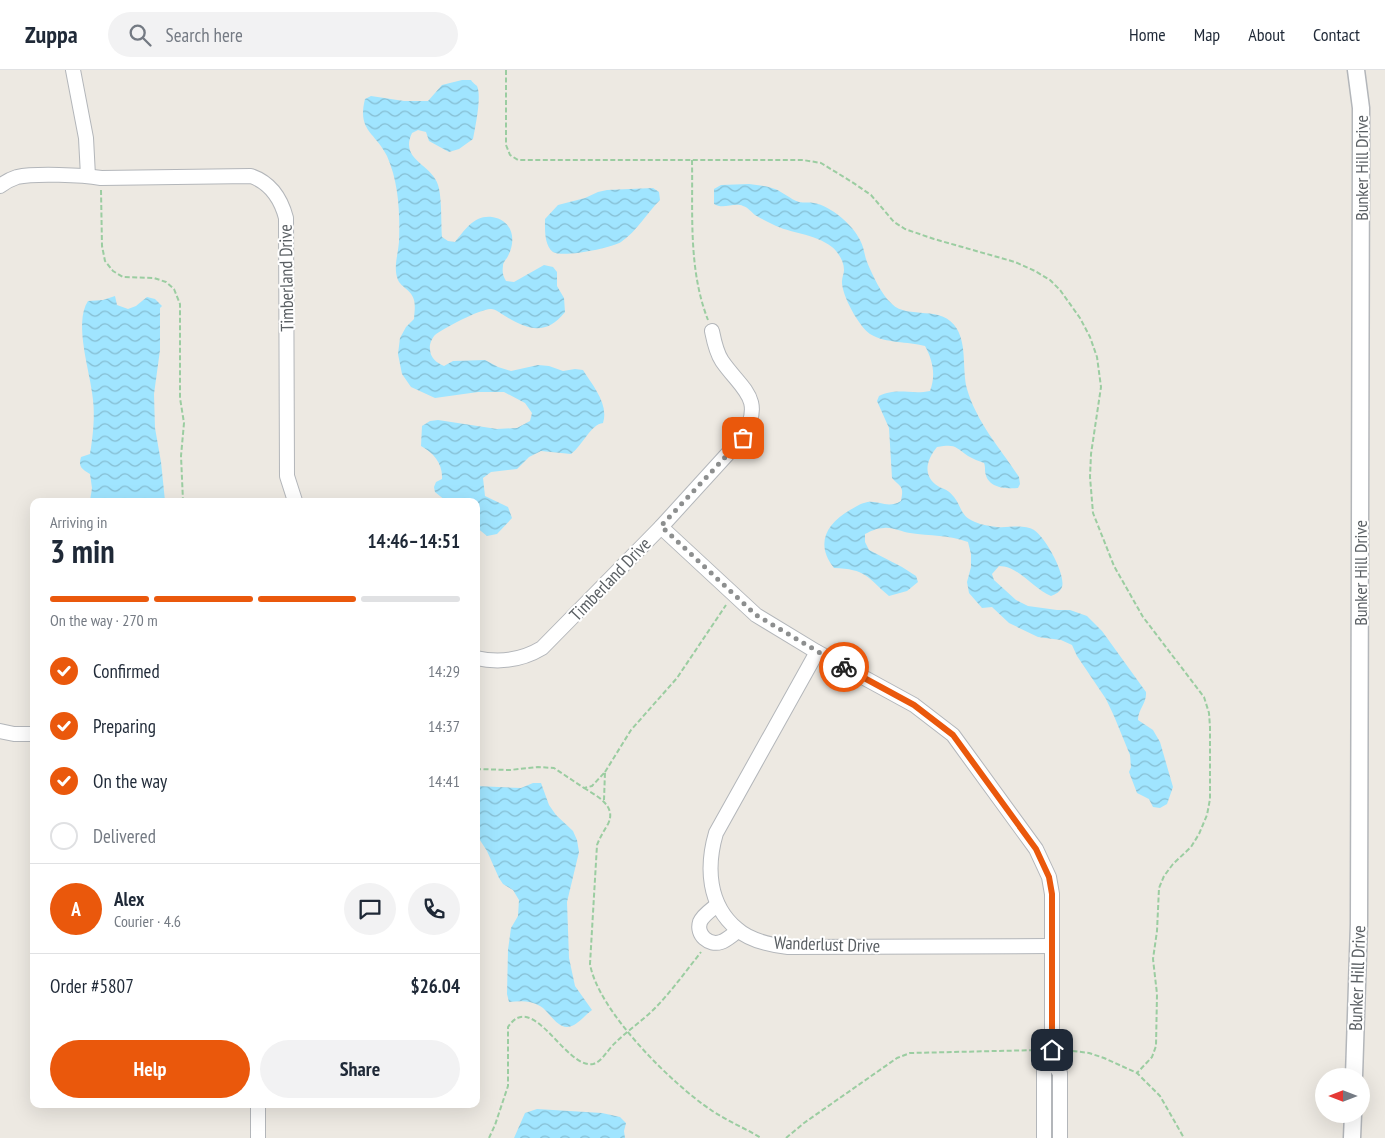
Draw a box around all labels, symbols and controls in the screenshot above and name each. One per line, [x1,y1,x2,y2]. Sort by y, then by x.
search box [108,12,458,57]
text: Zuppa [25,19,78,50]
icon: search [126,21,154,49]
text: Search here [166,23,243,47]
text: Home [1129,23,1166,46]
text: Map [1194,23,1220,46]
text: About [1248,23,1285,46]
text: Contact [1313,23,1360,46]
street label: Bunker Hill Drive [1350,115,1373,221]
street label: Timberland Drive [274,224,298,332]
pin [722,417,764,459]
icon: bag [729,424,757,452]
text: Arriving in [50,512,107,532]
street label: Bunker Hill Drive [1349,520,1372,626]
text: 14:46–14:51 [367,529,460,553]
text: 3 min [50,530,115,572]
street label: Timberland Drive [564,532,656,626]
text: On the way · 270 m [50,610,158,630]
courier [819,642,869,692]
icon: bike [830,653,858,681]
icon: check [50,657,78,685]
text: Confirmed [93,659,160,683]
text: 14:29 [428,661,460,681]
icon: check [50,712,78,740]
text: Preparing [93,714,156,738]
text: 14:37 [428,716,460,736]
icon: check [50,767,78,795]
text: On the way [93,769,167,793]
text: 14:41 [428,771,460,791]
text: Delivered [93,824,156,848]
button: chat [344,883,396,935]
button: phone [408,883,460,935]
text: Alex [114,887,144,911]
text: A [71,897,81,921]
text: Courier · 4.6 [114,911,181,931]
street label: Bunker Hill Drive [1344,925,1370,1031]
street label: Wanderlust Drive [773,931,881,957]
text: Order #5807 [50,974,134,998]
text: $26.04 [411,974,460,998]
pin [1031,1029,1073,1071]
icon: home [1038,1036,1066,1064]
button: Help [50,1040,250,1098]
button: Share [260,1040,460,1098]
north arrow [1315,1068,1370,1122]
map controls [1315,1068,1370,1123]

